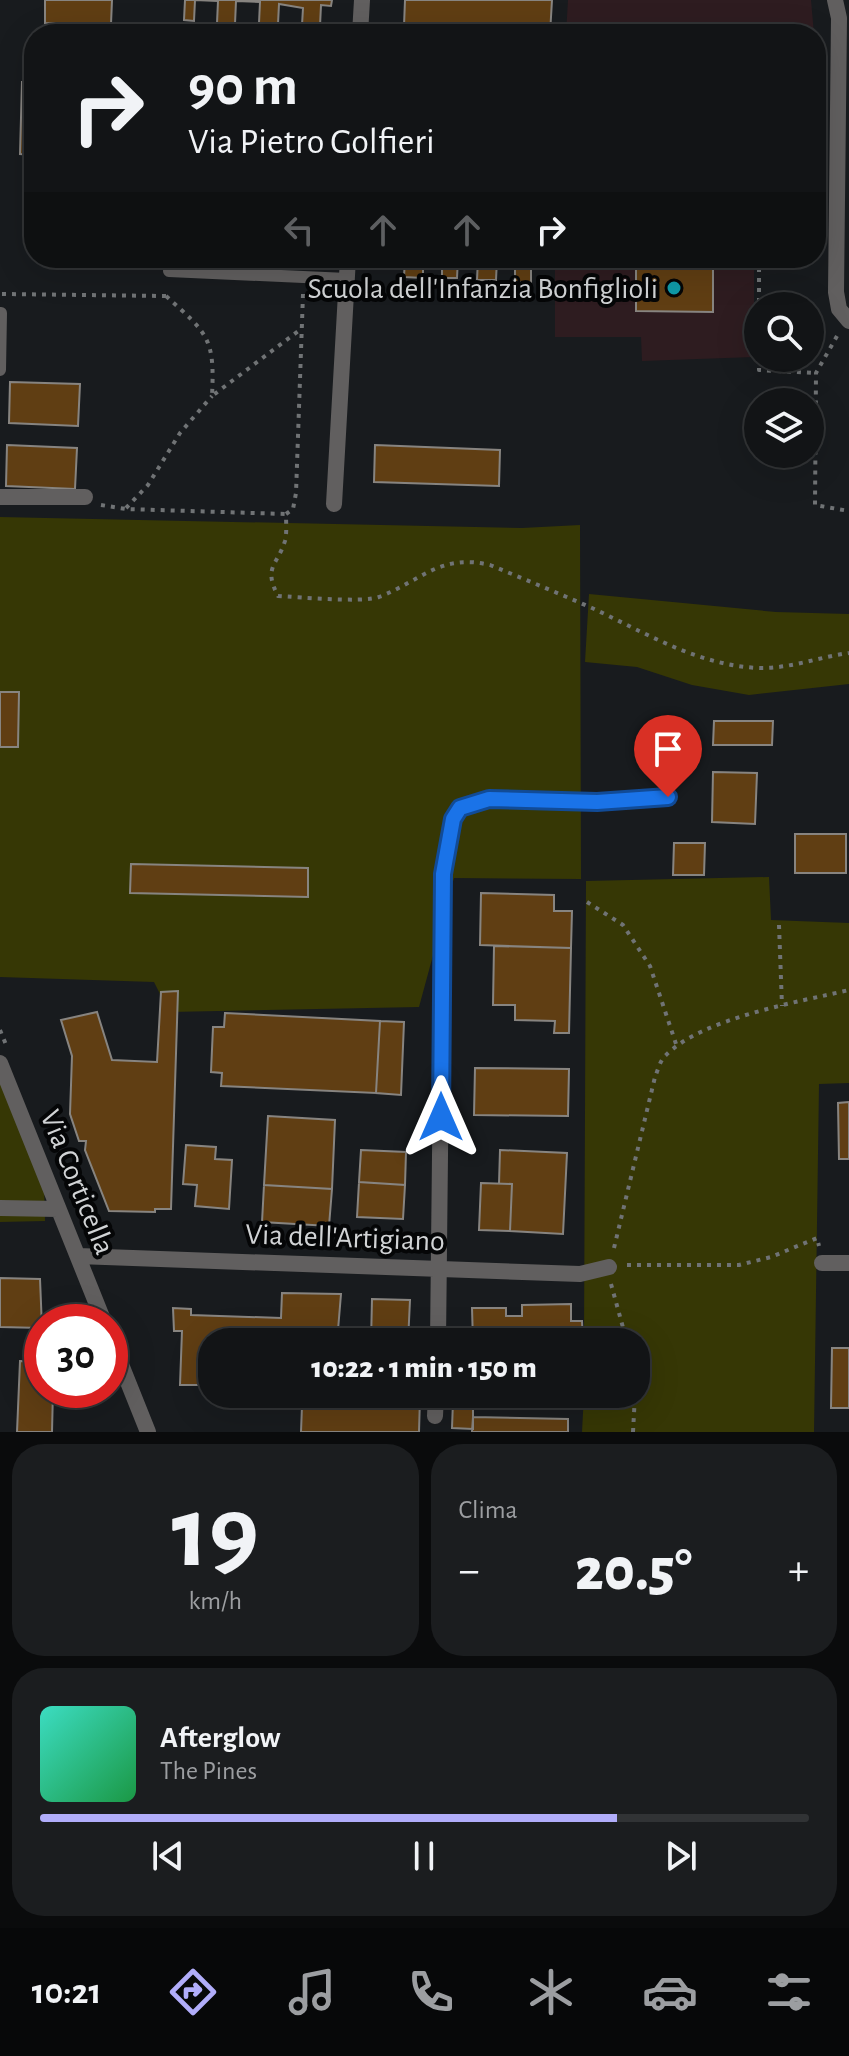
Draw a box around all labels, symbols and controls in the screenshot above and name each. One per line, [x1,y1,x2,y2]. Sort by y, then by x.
icon: right [56,56,160,160]
text: 90 m [188,59,298,115]
text: Via Pietro Golfieri [188,124,435,160]
icon: left [277,208,321,252]
icon: ahead [361,208,405,252]
icon: ahead [445,208,489,252]
icon: right [529,208,573,252]
place label: Scuola dell'Infanzia Bonfiglioli [308,274,658,304]
marker: Scuola dell'Infanzia Bonfiglioli [665,279,683,297]
map controls [744,292,824,468]
button: search [744,292,824,372]
button: layers [744,388,824,468]
pin [634,715,702,797]
icon: arrive [646,727,690,771]
position arrow [399,1075,483,1159]
street label: Via Corticella [35,1106,120,1259]
street label: Via dell'Artigiano [245,1220,445,1256]
speed limit sign: 30 [24,1304,128,1408]
text: 10:22 · 1 min · 150 m [311,1353,537,1383]
text: 19 [171,1482,259,1586]
text: Clima [459,1497,518,1523]
text: 20.5° [575,1541,692,1601]
text: − [459,1549,480,1593]
text: + [788,1549,809,1593]
text: km/h [188,1588,242,1614]
text: Afterglow [160,1723,281,1753]
text: The Pines [160,1758,257,1784]
icon: previous [146,1834,190,1878]
icon: pause [402,1834,446,1878]
icon: next [659,1834,703,1878]
icon: directions [165,1964,221,2020]
icon: music [284,1964,340,2020]
icon: phone [403,1964,459,2020]
icon: climate [523,1964,579,2020]
icon: car [642,1964,698,2020]
icon: filters [761,1964,817,2020]
text: 10:21 [32,1974,102,2010]

